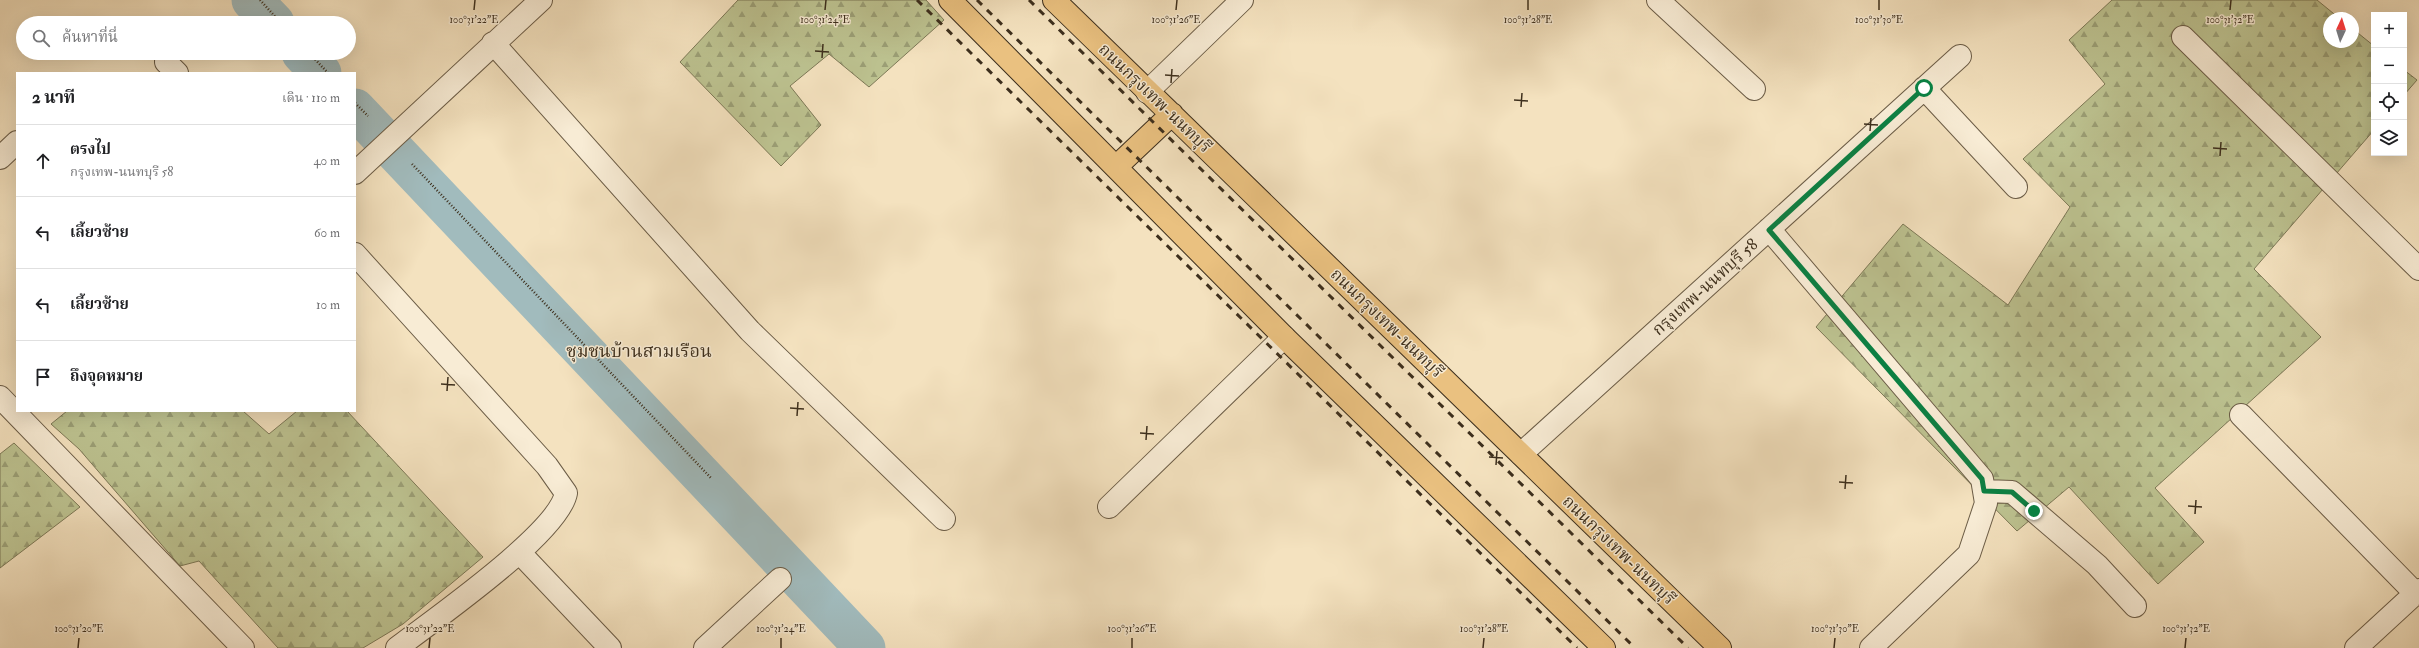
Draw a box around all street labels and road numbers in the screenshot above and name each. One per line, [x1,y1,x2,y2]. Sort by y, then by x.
street label: ถนนกรุงเทพ-นนทบุรี [1093,39,1216,158]
street label: กรุงเทพ-นนทบุรี 58 [1648,234,1763,341]
street label: ถนนกรุงเทพ-นนทบุรี [1325,264,1448,383]
street label: ถนนกรุงเทพ-นนทบุรี [1557,491,1680,610]

